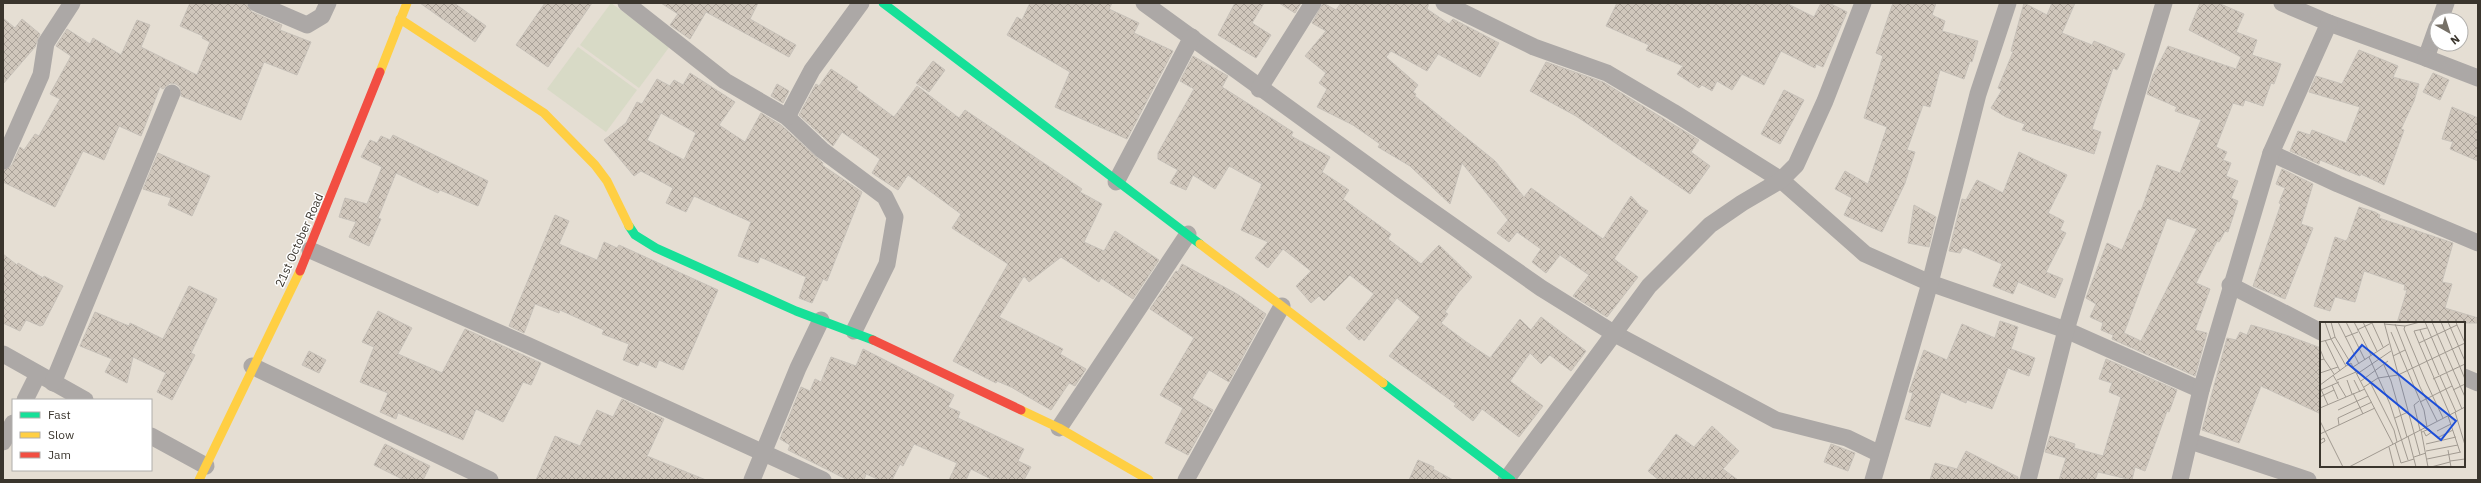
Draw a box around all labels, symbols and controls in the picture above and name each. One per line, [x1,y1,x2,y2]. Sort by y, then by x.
north arrow [2429,12,2469,52]
text: N [2448,32,2463,48]
street label: 21st October Road [272,191,326,289]
inset map [2320,322,2465,467]
legend [12,399,152,471]
text: Fast [48,407,71,422]
text: Slow [48,427,74,442]
text: Jam [48,447,71,462]

